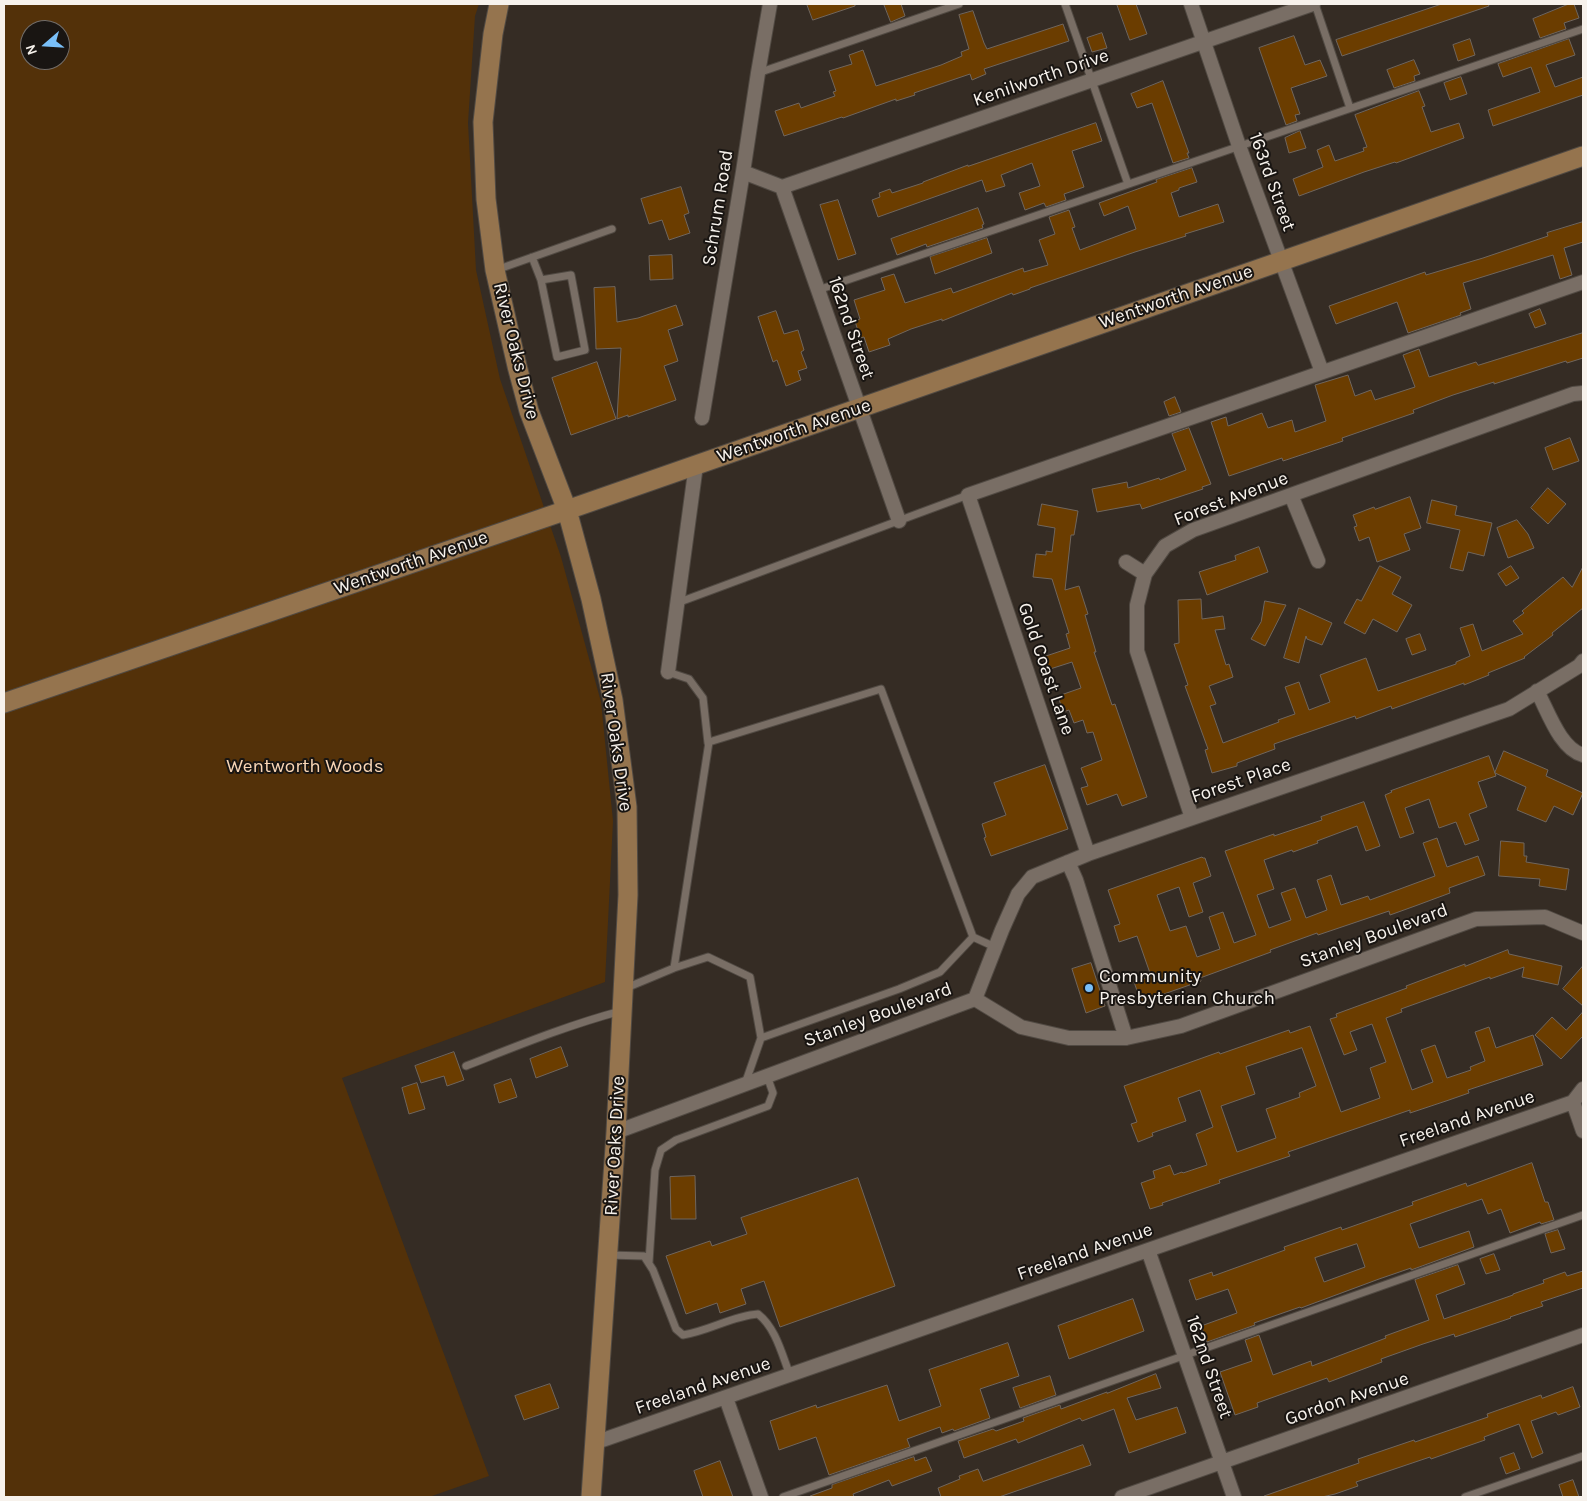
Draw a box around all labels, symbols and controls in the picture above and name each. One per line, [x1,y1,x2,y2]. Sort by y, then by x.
north arrow [20,20,70,70]
text: N [22,42,41,57]
street label: Kenilworth Drive [970,44,1112,112]
street label: 163rd Street [1244,130,1300,234]
street label: Schrum Road [698,148,738,268]
street label: Wentworth Avenue [1096,260,1256,334]
street label: 162nd Street [823,273,879,383]
street label: River Oaks Drive [488,280,544,422]
street label: Wentworth Avenue [714,394,874,468]
street label: Forest Avenue [1171,467,1291,531]
street label: Wentworth Avenue [331,526,491,600]
street label: Gold Coast Lane [1013,600,1079,738]
street label: River Oaks Drive [595,671,637,813]
street label: Forest Place [1188,753,1294,809]
park label: Wentworth Woods [226,756,384,778]
street label: Stanley Boulevard [1297,899,1451,973]
place label: Community Presbyterian Church [1099,966,1275,1010]
street label: Stanley Boulevard [801,978,955,1052]
marker: Community Presbyterian Church [1083,982,1095,994]
street label: River Oaks Drive [600,1075,630,1217]
street label: Freeland Avenue [1396,1085,1538,1153]
street label: Freeland Avenue [1014,1218,1156,1286]
street label: 162nd Street [1181,1312,1237,1422]
street label: Freeland Avenue [632,1352,774,1420]
street label: Gordon Avenue [1282,1367,1412,1431]

